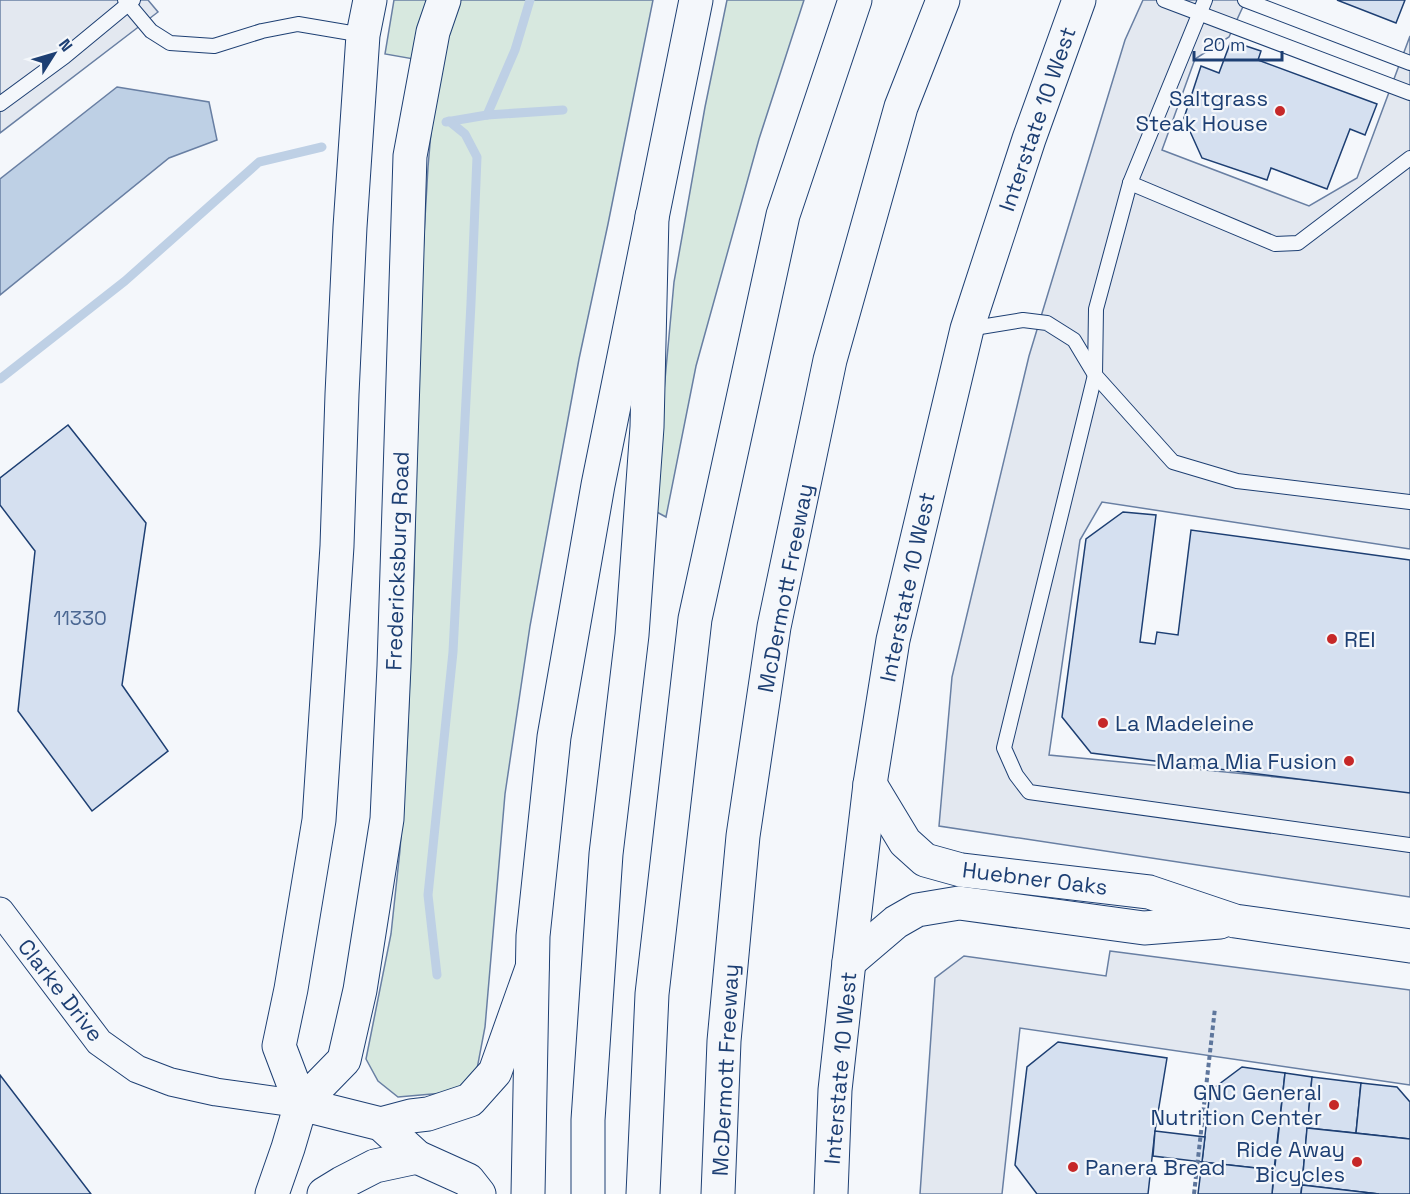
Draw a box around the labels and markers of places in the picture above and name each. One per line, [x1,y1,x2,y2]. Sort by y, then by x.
place label: Saltgrass Steak House [1136,84,1268,137]
marker: Saltgrass Steak House [1273,104,1287,118]
place label: REI [1344,625,1376,653]
marker: REI [1325,632,1339,646]
place label: La Madeleine [1115,709,1254,737]
marker: La Madeleine [1096,716,1110,730]
place label: Mama Mia Fusion [1156,747,1337,775]
marker: Mama Mia Fusion [1342,754,1356,768]
place label: GNC General Nutrition Center [1151,1078,1322,1131]
marker: GNC General Nutrition Center [1327,1098,1341,1112]
place label: Ride Away Bicycles [1236,1135,1345,1188]
place label: Panera Bread [1085,1153,1225,1181]
marker: Ride Away Bicycles [1350,1155,1364,1169]
marker: Panera Bread [1066,1160,1080,1174]

